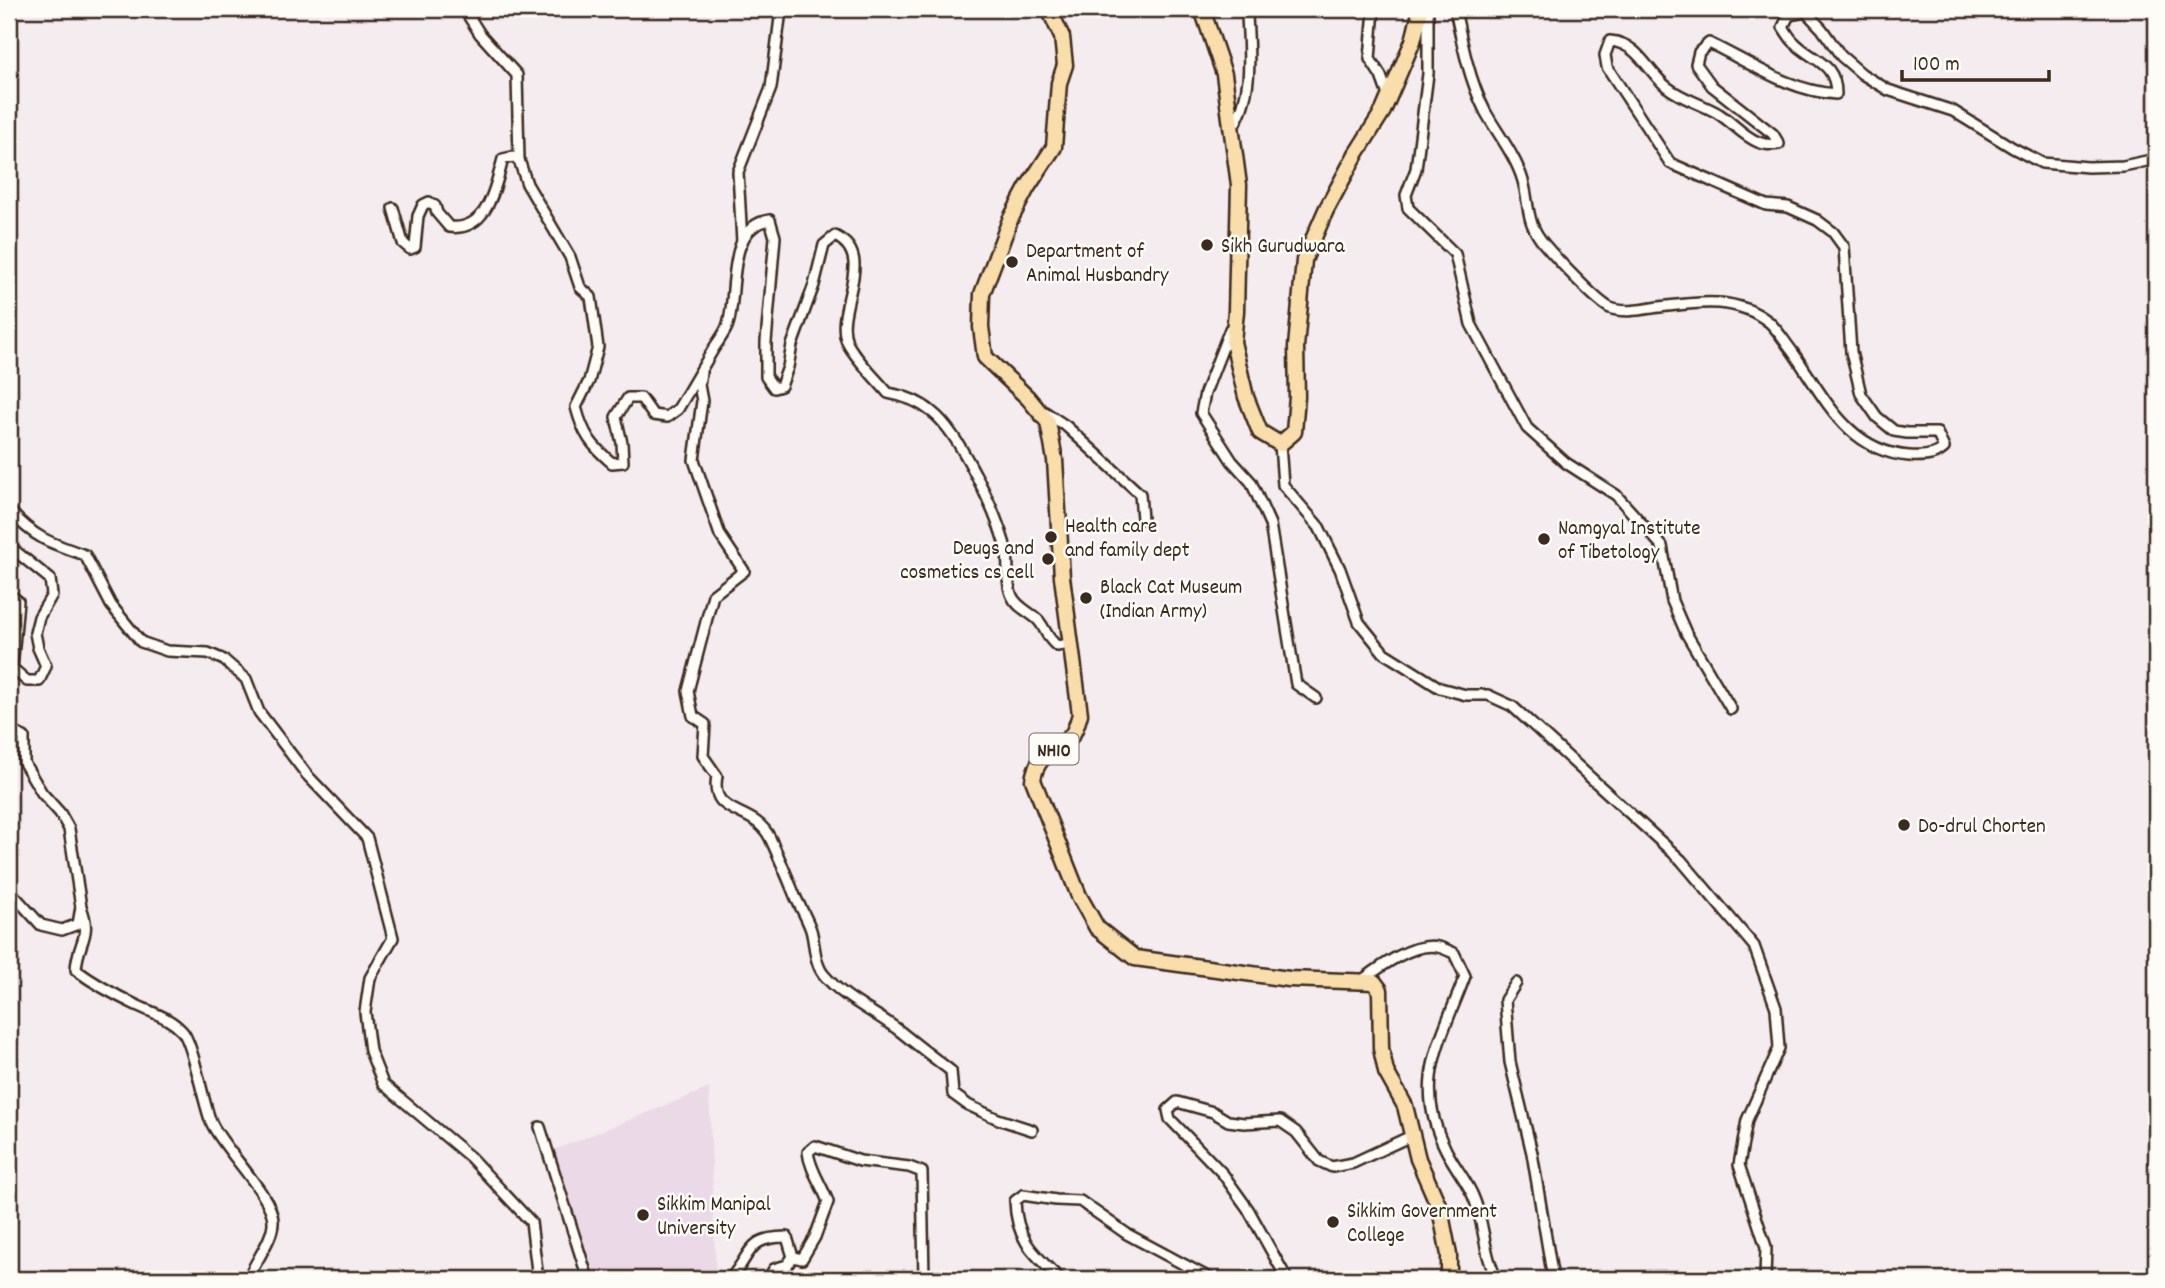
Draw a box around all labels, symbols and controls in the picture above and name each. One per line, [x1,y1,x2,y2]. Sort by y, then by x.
scale bar [1902,38,2050,82]
text: 100 m [1913,51,1960,81]
place label: Sikh Gurudwara [1221,233,1346,263]
marker: Sikh Gurudwara [1199,237,1215,253]
place label: Department of Animal Husbandry [1026,238,1169,292]
marker: Department of Animal Husbandry [1004,254,1020,270]
place label: Health care and family dept [1065,513,1190,567]
place label: Namgyal Institute of Tibetology [1558,515,1700,569]
marker: Health care and family dept [1043,529,1059,545]
marker: Namgyal Institute of Tibetology [1536,531,1552,547]
place label: Deugs and cosmetics cs cell [900,535,1034,589]
marker: Deugs and cosmetics cs cell [1040,551,1056,567]
place label: Black Cat Museum (Indian Army) [1100,574,1242,628]
marker: Black Cat Museum (Indian Army) [1078,590,1094,606]
road number: NH10 [1030,734,1078,764]
place label: Do-drul Chorten [1918,813,2046,843]
marker: Do-drul Chorten [1896,817,1912,833]
place label: Sikkim Manipal University [657,1191,771,1245]
place label: Sikkim Government College [1347,1198,1497,1252]
marker: Sikkim Manipal University [635,1207,651,1223]
marker: Sikkim Government College [1325,1214,1341,1230]

